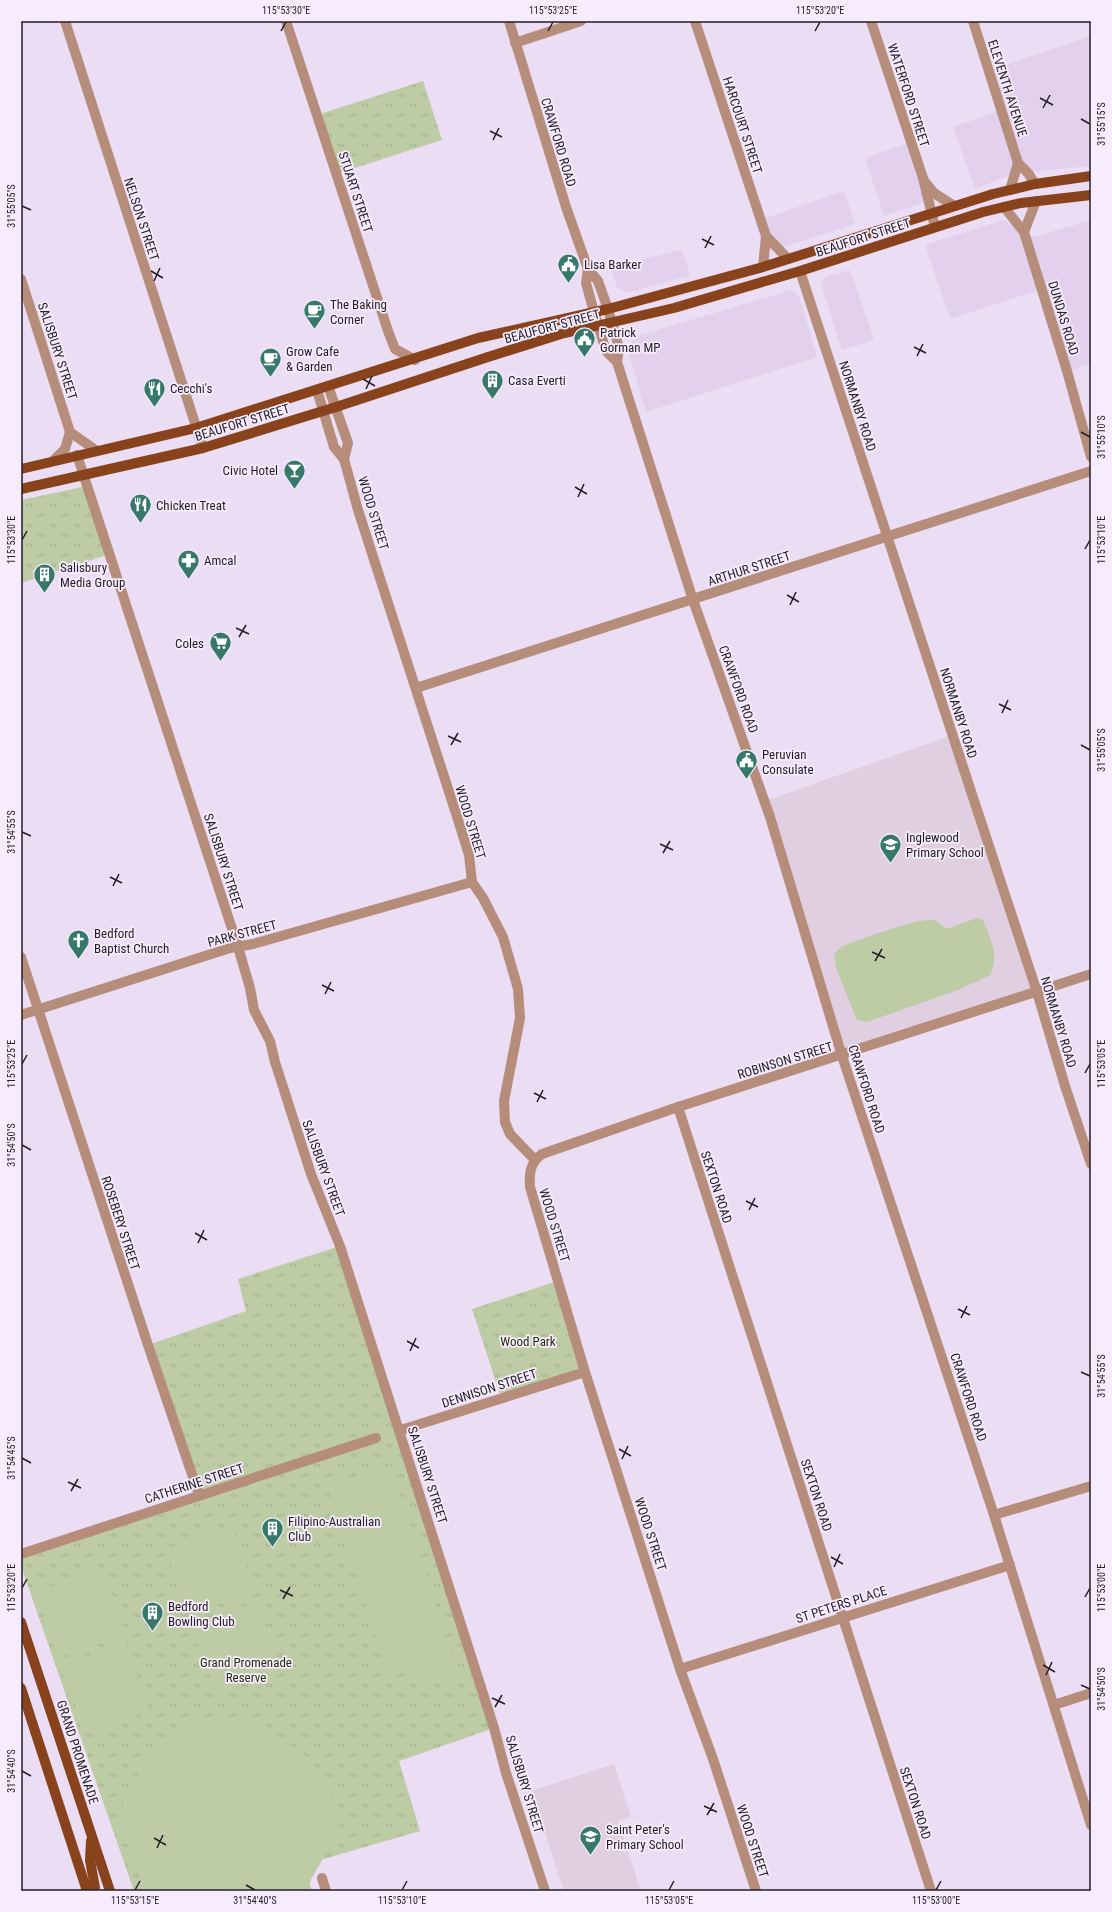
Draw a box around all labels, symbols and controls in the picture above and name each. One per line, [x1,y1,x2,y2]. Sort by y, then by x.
text: 115°53'30"E [262,5,310,16]
text: 115°53'25"E [529,5,577,16]
text: 115°53'20"E [796,5,844,16]
street label: ELEVENTH AVENUE [985,38,1030,139]
street label: WATERFORD STREET [885,41,932,149]
street label: HARCOURT STREET [720,75,765,176]
street label: CRAWFORD ROAD [538,96,579,188]
text: 31°55'15"S [1096,102,1107,146]
street label: STUART STREET [335,150,376,235]
street label: NELSON STREET [121,176,162,263]
text: 31°55'05"S [6,184,17,228]
street label: BEAUFORT STREET [814,215,912,260]
public building icon: Lisa Barker [555,251,581,284]
place label: Lisa Barker [584,257,641,272]
street label: DUNDAS ROAD [1045,279,1082,357]
place label: The Baking Corner [330,297,387,327]
cafe icon: The Baking Corner [302,298,328,331]
street label: SALISBURY STREET [35,301,80,402]
street label: BEAUFORT STREET [503,306,602,346]
place label: Patrick Gorman MP [600,325,661,355]
public building icon: Patrick Gorman MP [572,326,598,359]
place label: Grow Cafe & Garden [286,344,339,374]
cafe icon: Grow Cafe & Garden [257,345,283,378]
street label: NORMANBY ROAD [836,359,879,453]
building icon: Casa Everti [479,367,505,400]
place label: Casa Everti [508,373,566,388]
restaurant icon: Cecchi's [142,375,168,408]
place label: Cecchi's [170,381,212,396]
street label: BEAUFORT STREET [193,401,292,444]
text: 31°55'10"S [1096,415,1107,459]
bar icon: Civic Hotel [281,457,307,490]
place label: Civic Hotel [223,463,278,478]
street label: WOOD STREET [355,475,392,552]
restaurant icon: Chicken Treat [127,492,153,525]
place label: Chicken Treat [156,498,226,513]
text: 115°53'30"E [6,516,17,564]
text: 115°53'10"E [1096,516,1107,564]
pharmacy icon: Amcal [175,547,201,580]
street label: ARTHUR STREET [706,548,793,589]
place label: Amcal [204,553,237,568]
place label: Salisbury Media Group [60,560,125,590]
building icon: Salisbury Media Group [31,561,57,594]
supermarket icon: Coles [207,630,233,663]
place label: Coles [175,636,204,651]
street label: CRAWFORD ROAD [716,643,761,735]
street label: NORMANBY ROAD [937,666,980,760]
text: 31°55'05"S [1096,728,1107,772]
place label: Peruvian Consulate [762,747,814,777]
public building icon: Peruvian Consulate [733,748,759,781]
street label: WOOD STREET [452,784,489,861]
text: 31°54'55"S [6,810,17,854]
street label: SALISBURY STREET [201,812,246,913]
place label: Inglewood Primary School [906,830,984,860]
school or university icon: Inglewood Primary School [877,831,903,864]
street label: PARK STREET [206,917,279,950]
place label: Bedford Baptist Church [94,926,169,956]
church icon: Bedford Baptist Church [65,927,91,960]
street label: NORMANBY ROAD [1038,975,1079,1069]
street label: ROBINSON STREET [736,1039,835,1082]
text: 115°53'25"E [6,1040,17,1088]
text: 115°53'05"E [1096,1040,1107,1088]
street label: CRAWFORD ROAD [845,1043,888,1135]
street label: SALISBURY STREET [299,1118,348,1219]
text: 31°54'50"S [6,1123,17,1167]
street label: SEXTON ROAD [698,1149,735,1225]
street label: ROSEBERY STREET [98,1174,143,1272]
street label: WOOD STREET [536,1187,573,1264]
park label: Wood Park [500,1334,556,1349]
street label: CRAWFORD ROAD [947,1351,990,1443]
text: 31°54'55"S [1096,1354,1107,1398]
street label: DENNISON STREET [440,1366,539,1411]
street label: SALISBURY STREET [405,1425,450,1526]
text: 31°54'45"S [6,1436,17,1480]
street label: SEXTON ROAD [798,1457,835,1533]
street label: CATHERINE STREET [143,1460,246,1507]
street label: WOOD STREET [632,1496,669,1573]
place label: Filipino-Australian Club [288,1514,381,1544]
building icon: Filipino-Australian Club [260,1515,286,1548]
text: 115°53'20"E [6,1564,17,1612]
text: 115°53'00"E [1096,1564,1107,1612]
street label: ST PETERS PLACE [794,1583,888,1626]
place label: Bedford Bowling Club [168,1599,235,1629]
building icon: Bedford Bowling Club [140,1600,166,1633]
park label: Grand Promenade Reserve [200,1655,292,1685]
text: 31°54'50"S [1096,1667,1107,1711]
street label: GRAND PROMENADE [54,1698,101,1806]
street label: SALISBURY STREET [503,1733,547,1835]
text: 31°54'40"S [6,1749,17,1793]
street label: SEXTON ROAD [897,1765,934,1841]
street label: WOOD STREET [734,1803,771,1880]
place label: Saint Peter's Primary School [606,1822,684,1852]
school or university icon: Saint Peter's Primary School [578,1823,604,1856]
text: 115°53'15"E [111,1895,159,1906]
text: 31°54'40"S [233,1895,277,1906]
text: 115°53'10"E [378,1895,426,1906]
text: 115°53'05"E [645,1895,693,1906]
text: 115°53'00"E [912,1895,960,1906]

